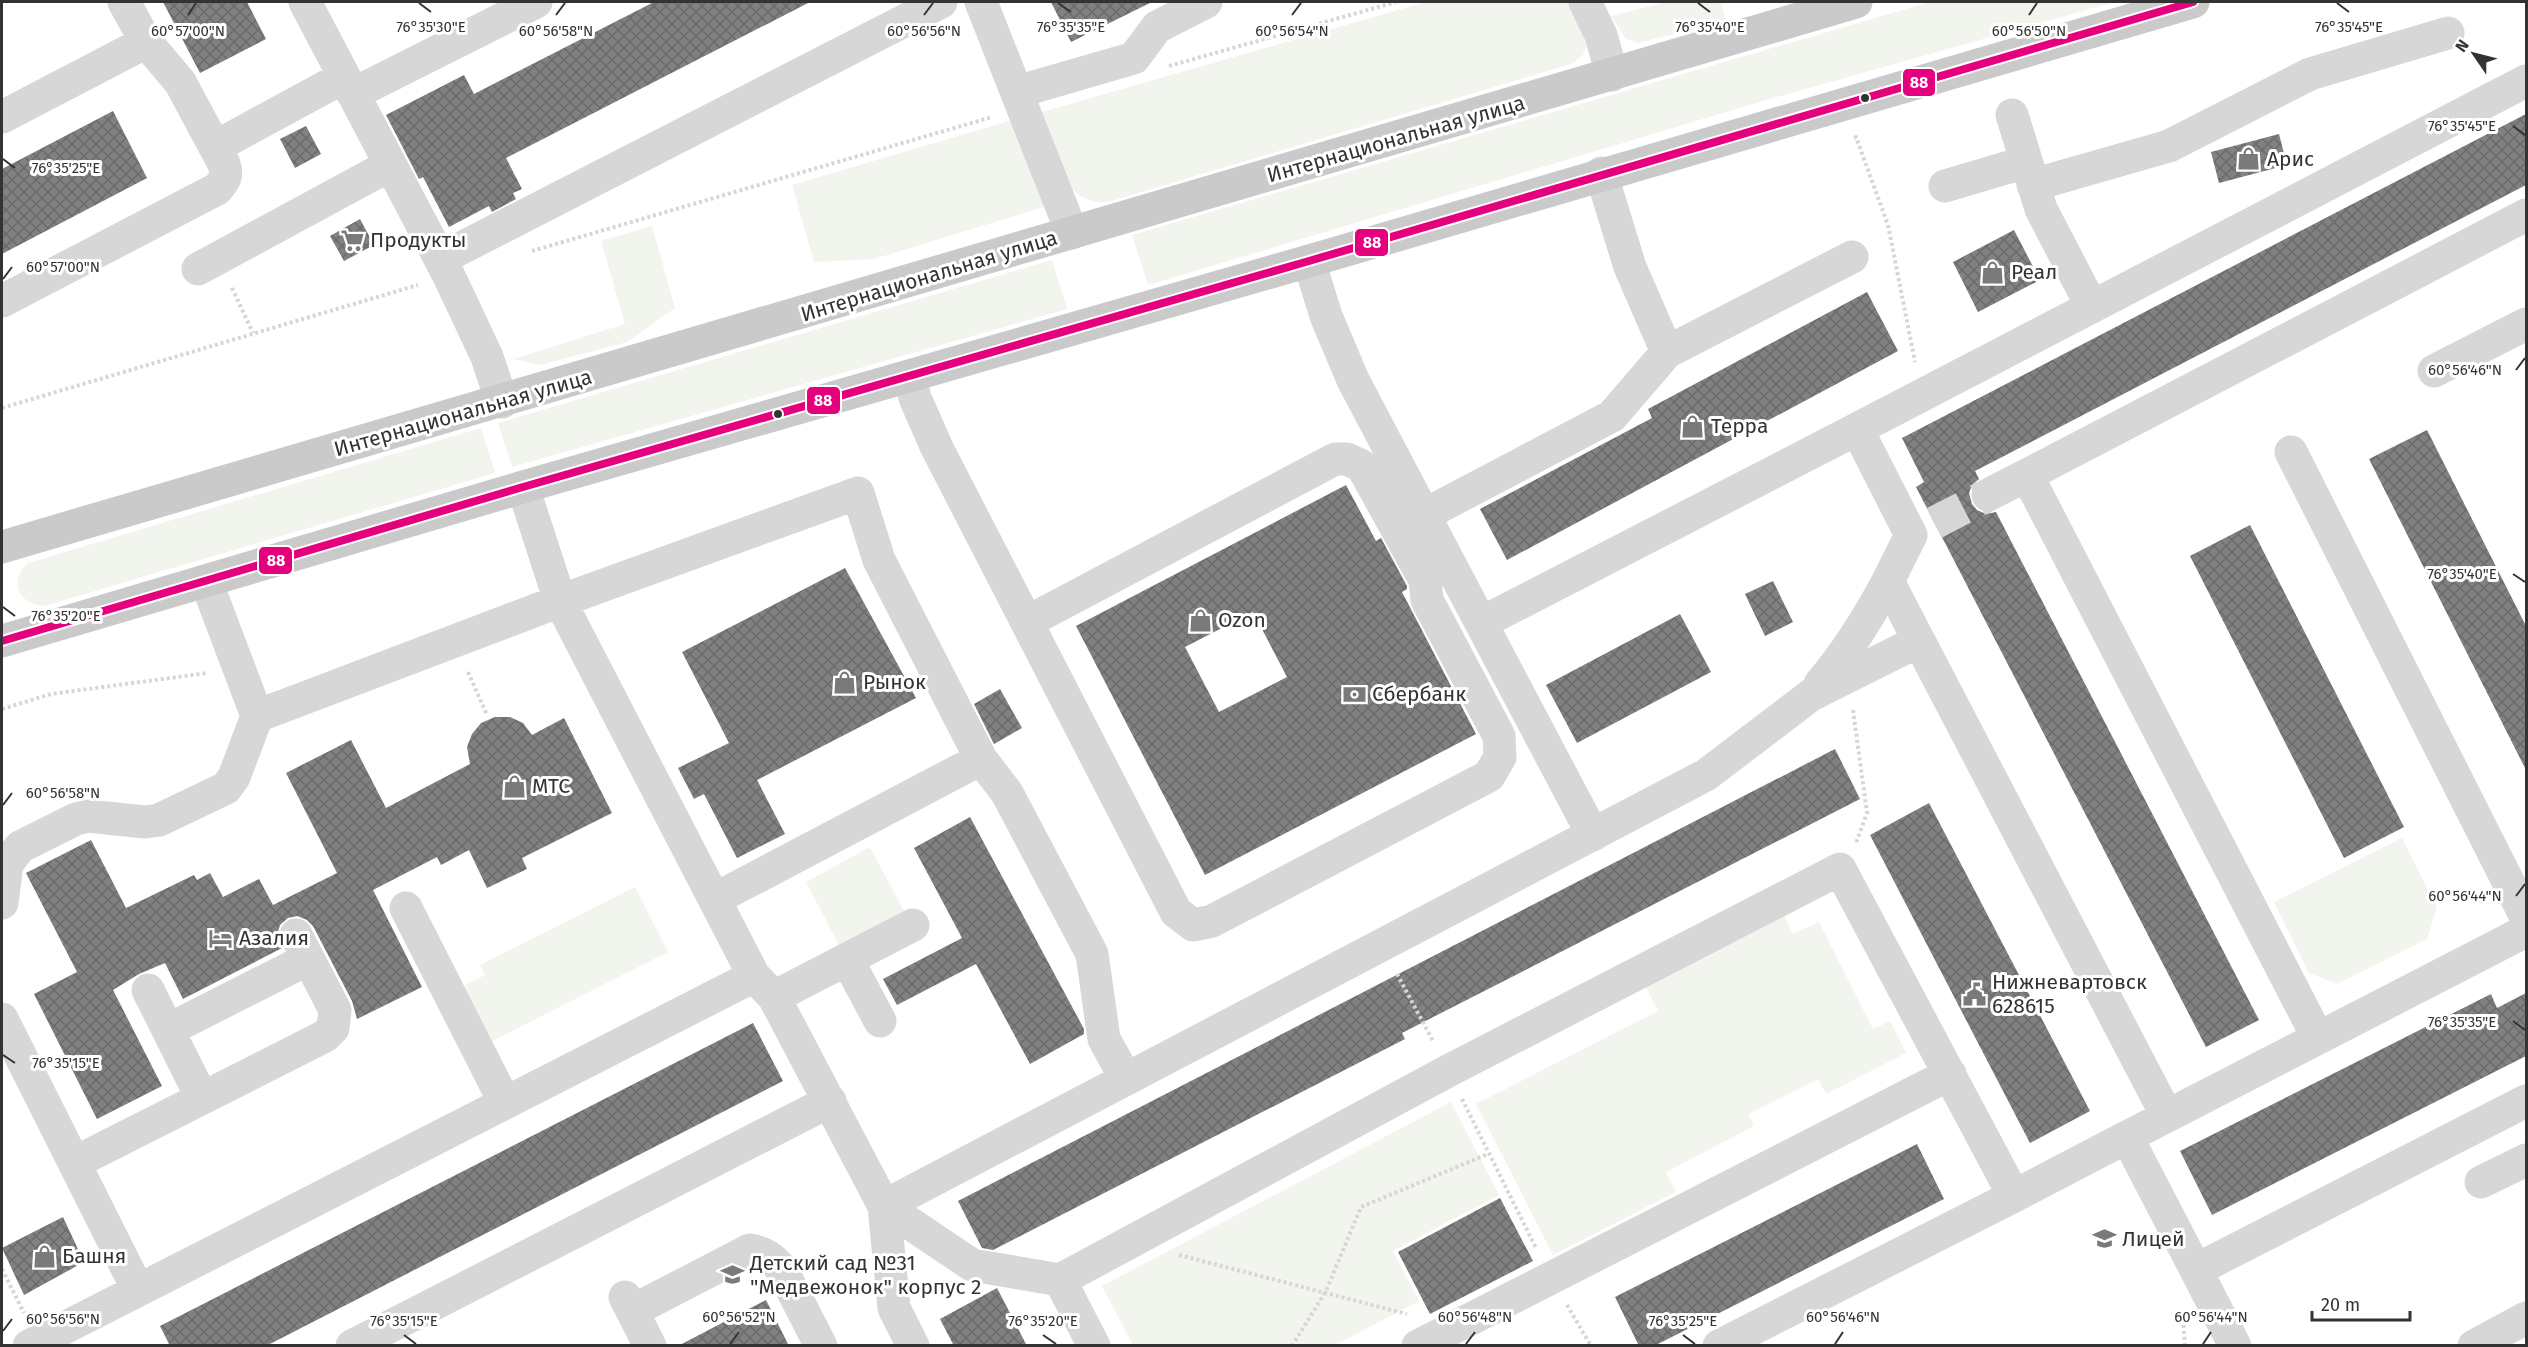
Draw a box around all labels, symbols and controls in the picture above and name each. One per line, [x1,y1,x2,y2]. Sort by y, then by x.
text: 76°35'30"E [396,18,466,36]
text: 76°35'35"E [1037,18,1105,36]
text: 76°35'40"E [1675,18,1745,36]
text: 76°35'45"E [2315,18,2383,36]
text: 60°57'00"N [151,22,225,40]
text: 60°56'58"N [519,22,593,40]
text: 60°56'56"N [887,22,961,40]
text: 60°56'54"N [1255,22,1329,40]
text: 60°56'50"N [1992,22,2066,40]
north arrow [2444,24,2504,84]
text: N [2451,36,2473,55]
line badge: 88 [1902,68,1936,97]
text: 88 [1910,73,1928,92]
street label: Интернациональная улица [1264,90,1528,188]
unlabelled marker [1859,92,1871,104]
text: 76°35'45"E [2428,117,2496,135]
shop icon: Арис [2236,146,2262,172]
place label: Арис [2267,146,2314,172]
text: 76°35'25"E [32,159,100,177]
street label: Интернациональная улица [798,225,1060,327]
supermarket icon: Продукты [339,227,365,253]
place label: Продукты [370,227,467,253]
line badge: 88 [1354,228,1389,257]
text: 88 [1363,233,1381,252]
text: 60°57'00"N [26,258,100,276]
shop icon: Реал [1980,259,2006,285]
place label: Реал [2011,259,2057,285]
text: 60°56'46"N [2428,361,2502,379]
street label: Интернациональная улица [331,364,595,462]
line badge: 88 [806,386,841,415]
text: 88 [814,391,832,410]
unlabelled marker [772,408,784,420]
shop icon: Терра [1680,413,1706,439]
place label: Терра [1711,413,1768,439]
line badge: 88 [258,546,293,575]
text: 88 [267,551,285,570]
text: 76°35'40"E [2427,565,2497,583]
text: 76°35'20"E [31,607,101,625]
shop icon: Ozon [1187,607,1213,633]
place label: Ozon [1218,607,1266,633]
shop icon: Рынок [832,669,858,695]
place label: Рынок [863,669,926,695]
bank icon: Сбербанк [1341,681,1367,707]
place label: Сбербанк [1372,681,1466,707]
shop icon: МТС [501,773,527,799]
place label: МТС [532,773,570,799]
text: 60°56'58"N [26,784,100,802]
text: 60°56'44"N [2428,887,2502,905]
hotel icon: Азалия [208,925,234,951]
place label: Азалия [239,925,309,951]
place label: Нижневартовск 628615 [1992,969,2147,1019]
public building icon: Нижневартовск 628615 [1961,981,1987,1007]
text: 76°35'35"E [2428,1013,2496,1031]
text: 76°35'15"E [32,1054,100,1072]
school or university icon: Лицей [2091,1226,2117,1252]
place label: Лицей [2122,1226,2185,1252]
shop icon: Башня [31,1243,57,1269]
place label: Башня [62,1243,126,1269]
place label: Детский сад №31 "Медвежонок" корпус 2 [749,1250,982,1300]
school or university icon: Детский сад №31 "Медвежонок" корпус 2 [719,1262,745,1288]
scale bar [2312,1284,2410,1322]
text: 20 m [2321,1294,2360,1316]
text: 60°56'52"N [702,1308,776,1326]
text: 60°56'48"N [1438,1308,1512,1326]
text: 60°56'46"N [1806,1308,1880,1326]
text: 60°56'44"N [2174,1308,2248,1326]
text: 60°56'56"N [26,1310,100,1328]
text: 76°35'15"E [370,1312,438,1330]
text: 76°35'20"E [1008,1312,1078,1330]
text: 76°35'25"E [1649,1312,1717,1330]

